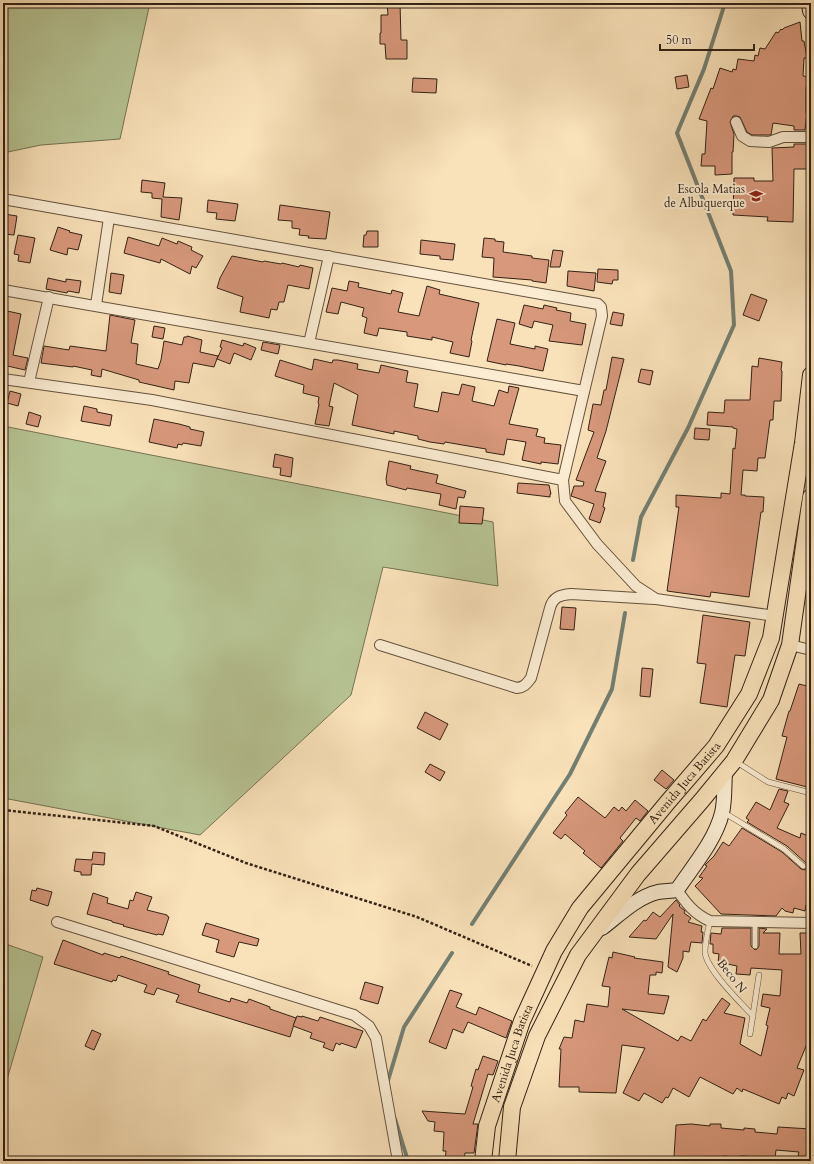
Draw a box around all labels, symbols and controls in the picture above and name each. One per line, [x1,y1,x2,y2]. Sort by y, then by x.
scale bar [660,26,754,52]
text: 50 m [666,32,693,48]
place label: Escola Matias de Albuquerque [664,181,745,211]
school or university icon: Escola Matias de Albuquerque [748,188,764,204]
street label: Avenida Juca Batista [645,739,725,827]
street label: Beco N [714,956,751,997]
street label: Avenida Juca Batista [487,1001,537,1105]

